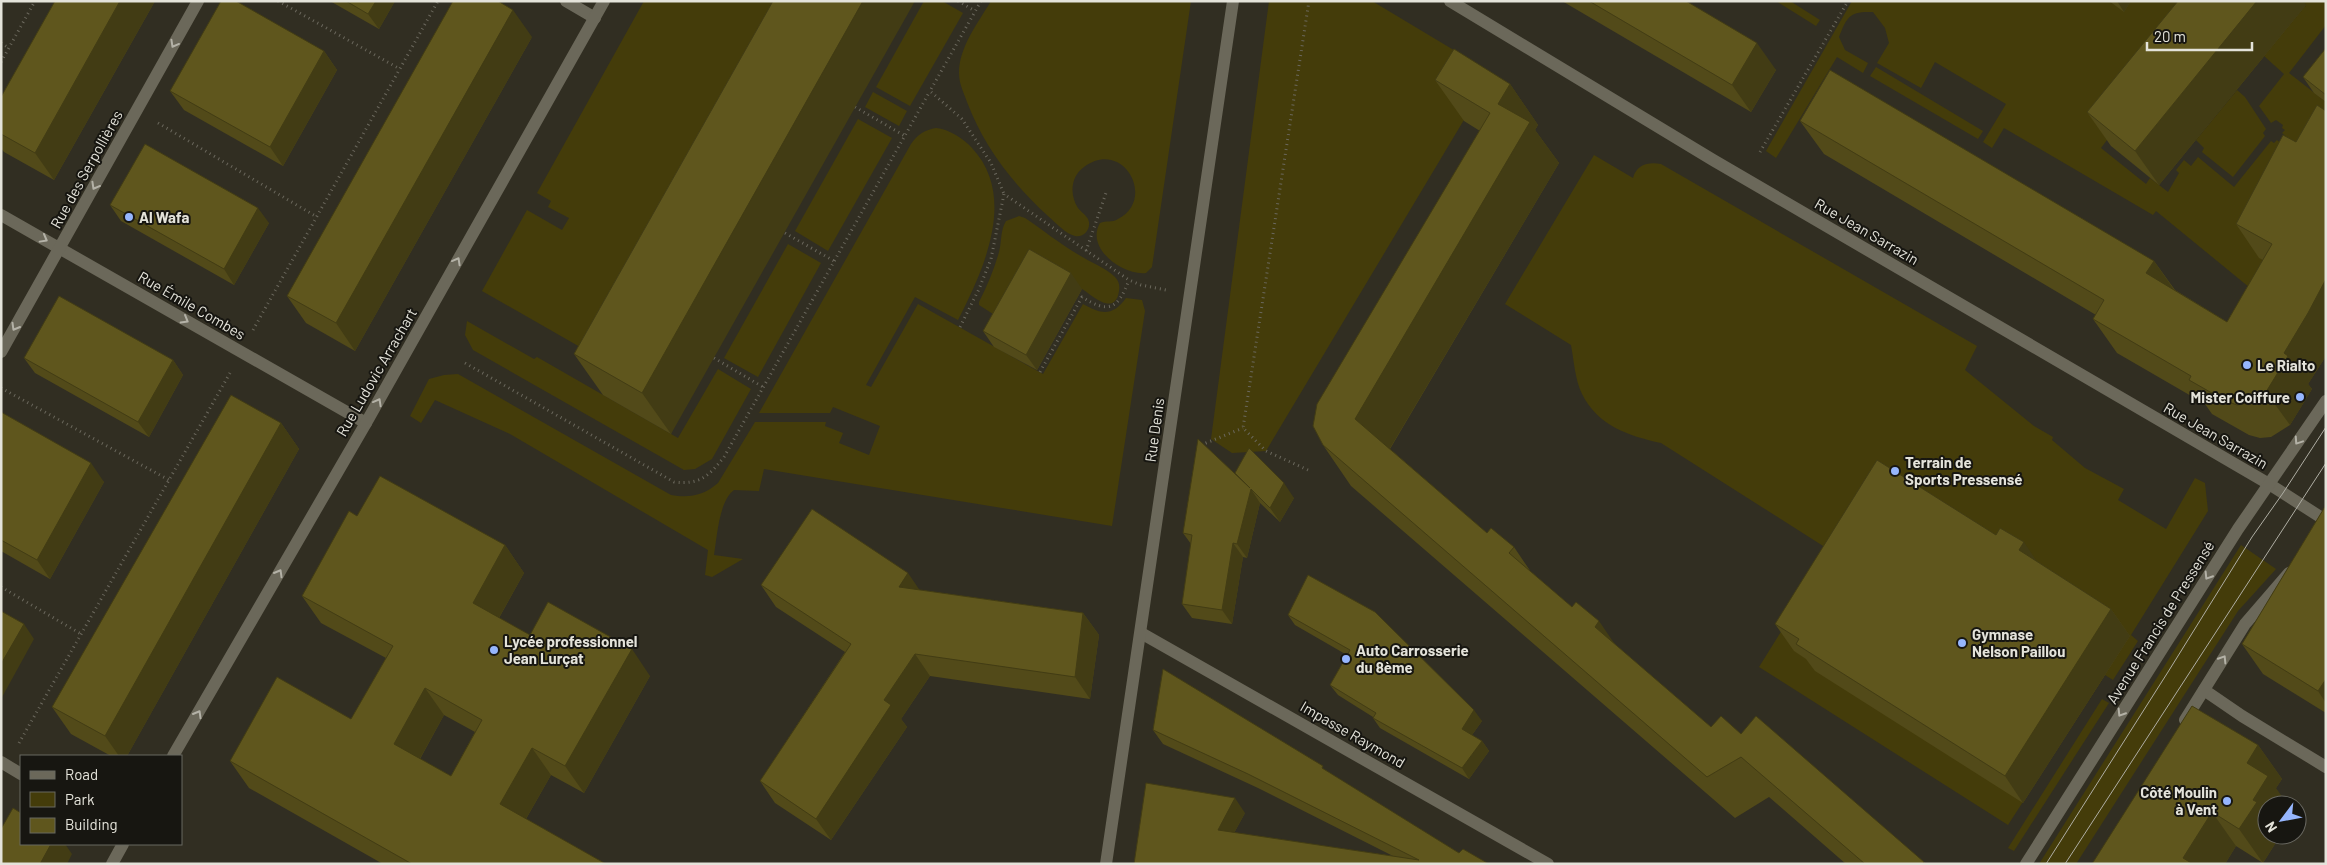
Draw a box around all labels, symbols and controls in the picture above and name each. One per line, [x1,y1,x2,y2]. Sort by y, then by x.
scale bar [2147,20,2252,52]
text: 20 m [2154,27,2186,45]
one-way arrow [171,38,181,47]
street label: Rue des Serpollières [46,107,126,231]
one-way arrow [91,180,101,189]
street label: Rue Jean Sarrazin [1812,194,1922,268]
place label: Al Wafa [139,208,189,226]
marker: Al Wafa [123,211,135,223]
one-way arrow [38,233,47,243]
one-way arrow [451,257,461,266]
street label: Rue Émile Combes [135,267,249,343]
street label: Rue Ludovic Arrachart [332,305,420,439]
one-way arrow [179,313,188,323]
one-way arrow [12,322,22,331]
place label: Le Rialto [2257,356,2315,374]
marker: Le Rialto [2241,359,2253,371]
place label: Mister Coiffure [2191,388,2290,406]
marker: Mister Coiffure [2294,391,2306,403]
street label: Rue Denis [1141,397,1167,463]
street label: Rue Jean Sarrazin [2161,398,2271,472]
one-way arrow [371,399,381,408]
one-way arrow [2295,436,2305,445]
place label: Terrain de Sports Pressensé [1905,453,2022,488]
marker: Terrain de Sports Pressensé [1889,465,1901,477]
street label: Avenue Francis de Pressensé [2102,537,2218,707]
one-way arrow [273,570,283,579]
one-way arrow [2205,571,2214,580]
place label: Gymnase Nelson Paillou [1972,625,2065,660]
place label: Lycée professionnel Jean Lurçat [504,632,638,667]
marker: Gymnase Nelson Paillou [1956,637,1968,649]
place label: Auto Carrosserie du 8ème [1356,641,1469,676]
marker: Lycée professionnel Jean Lurçat [488,644,500,656]
marker: Auto Carrosserie du 8ème [1340,653,1352,665]
one-way arrow [2216,656,2226,665]
street label: Impasse Raymond [1298,697,1408,771]
one-way arrow [2118,708,2127,717]
one-way arrow [191,710,201,719]
legend [20,755,182,845]
text: Road [65,765,98,783]
place label: Côté Moulin à Vent [2140,783,2217,818]
text: Park [65,790,95,808]
marker: Côté Moulin à Vent [2221,795,2233,807]
north arrow [2257,795,2307,845]
text: Building [65,815,118,833]
text: N [2261,819,2280,836]

